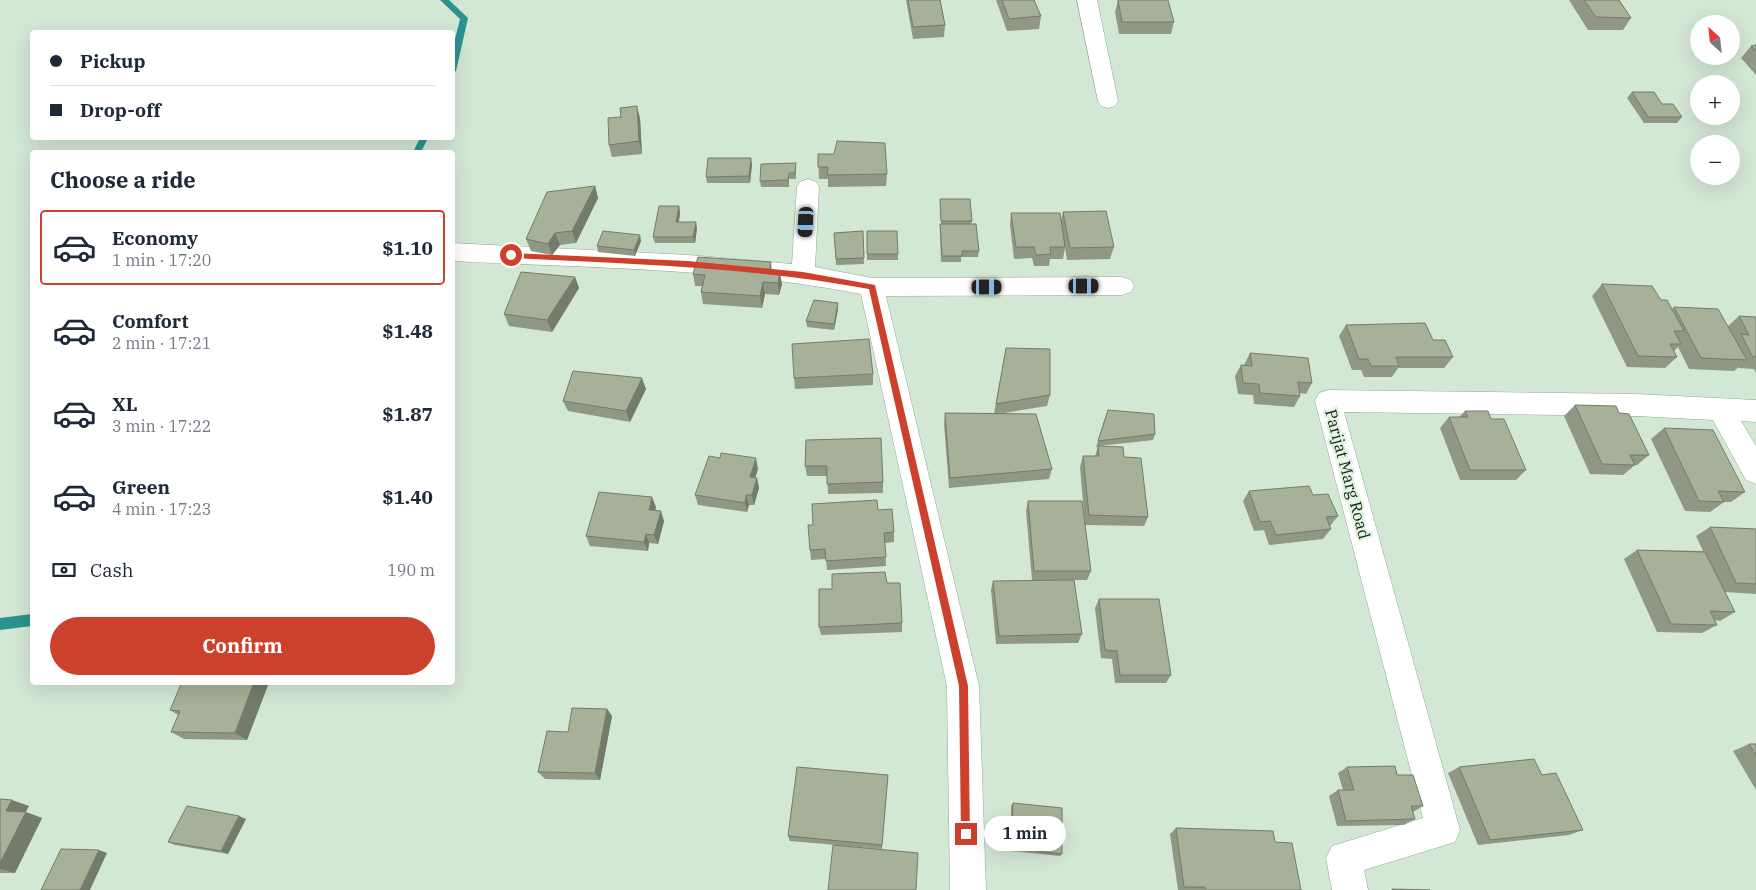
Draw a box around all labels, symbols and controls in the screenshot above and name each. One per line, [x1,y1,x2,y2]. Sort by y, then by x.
north arrow [1690,15,1740,65]
map controls [1690,15,1740,185]
text: Pickup [80,49,145,73]
button: + [1690,75,1740,125]
text: Drop-off [80,98,161,122]
button: − [1690,135,1740,185]
text: Choose a ride [50,165,196,194]
car [797,207,814,237]
icon: car [52,225,97,270]
text: Economy [112,226,198,250]
text: $1.10 [382,236,433,260]
route start [500,244,522,266]
text: 1 min · 17:20 [112,250,211,270]
car [1069,279,1099,294]
car [972,280,1002,295]
icon: car [52,308,97,353]
text: Comfort [112,309,189,333]
text: $1.48 [382,319,433,343]
text: 2 min · 17:21 [112,333,211,353]
icon: car [52,391,97,436]
text: XL [112,392,138,416]
text: $1.87 [382,402,433,426]
street label: Parijat Marg Road [1321,407,1375,541]
text: 3 min · 17:22 [112,416,211,436]
icon: car [52,474,97,519]
text: Green [112,475,170,499]
text: $1.40 [382,485,433,509]
text: 4 min · 17:23 [112,499,211,519]
icon: cash [50,556,78,584]
text: Cash [90,558,134,582]
text: 190 m [387,560,435,580]
button: Confirm [50,617,435,675]
callout: 1 min [984,816,1066,852]
route end [955,823,977,845]
text: 1 min [1003,823,1047,843]

